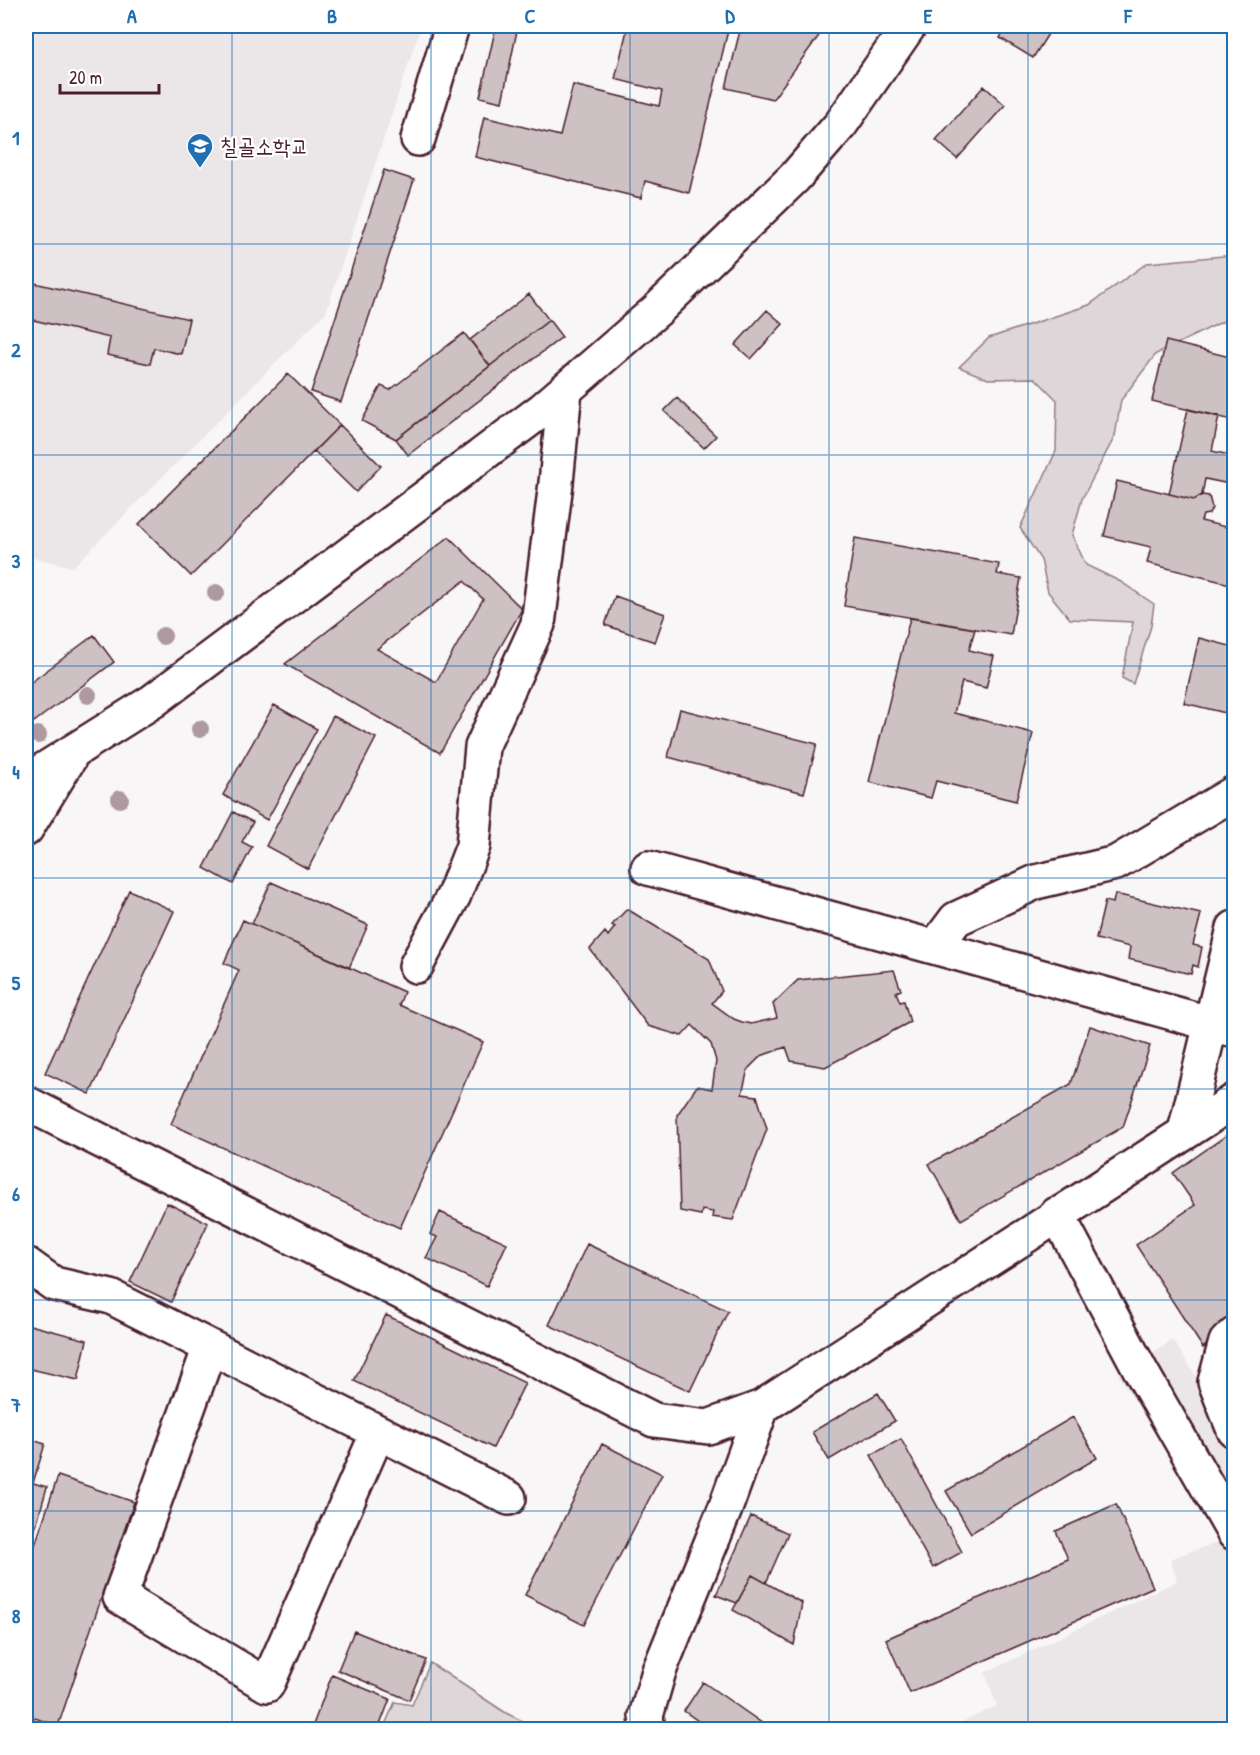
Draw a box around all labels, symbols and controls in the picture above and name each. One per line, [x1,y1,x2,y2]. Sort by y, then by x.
text: A [127,2,137,29]
text: B [327,2,337,29]
text: C [525,2,536,29]
text: D [725,2,735,29]
text: E [924,2,933,29]
text: F [1123,2,1133,29]
scale bar [60,57,159,95]
text: 20 m [69,65,102,90]
text: 1 [12,124,20,151]
school or university icon: 칠골소학교 [185,131,215,169]
place label: 칠골소학교 [220,131,309,161]
text: 2 [11,336,21,363]
text: 3 [12,547,21,574]
text: 4 [12,758,20,785]
text: 5 [12,969,21,996]
text: 6 [12,1180,20,1207]
text: 7 [10,1391,21,1418]
text: 8 [12,1602,21,1629]

